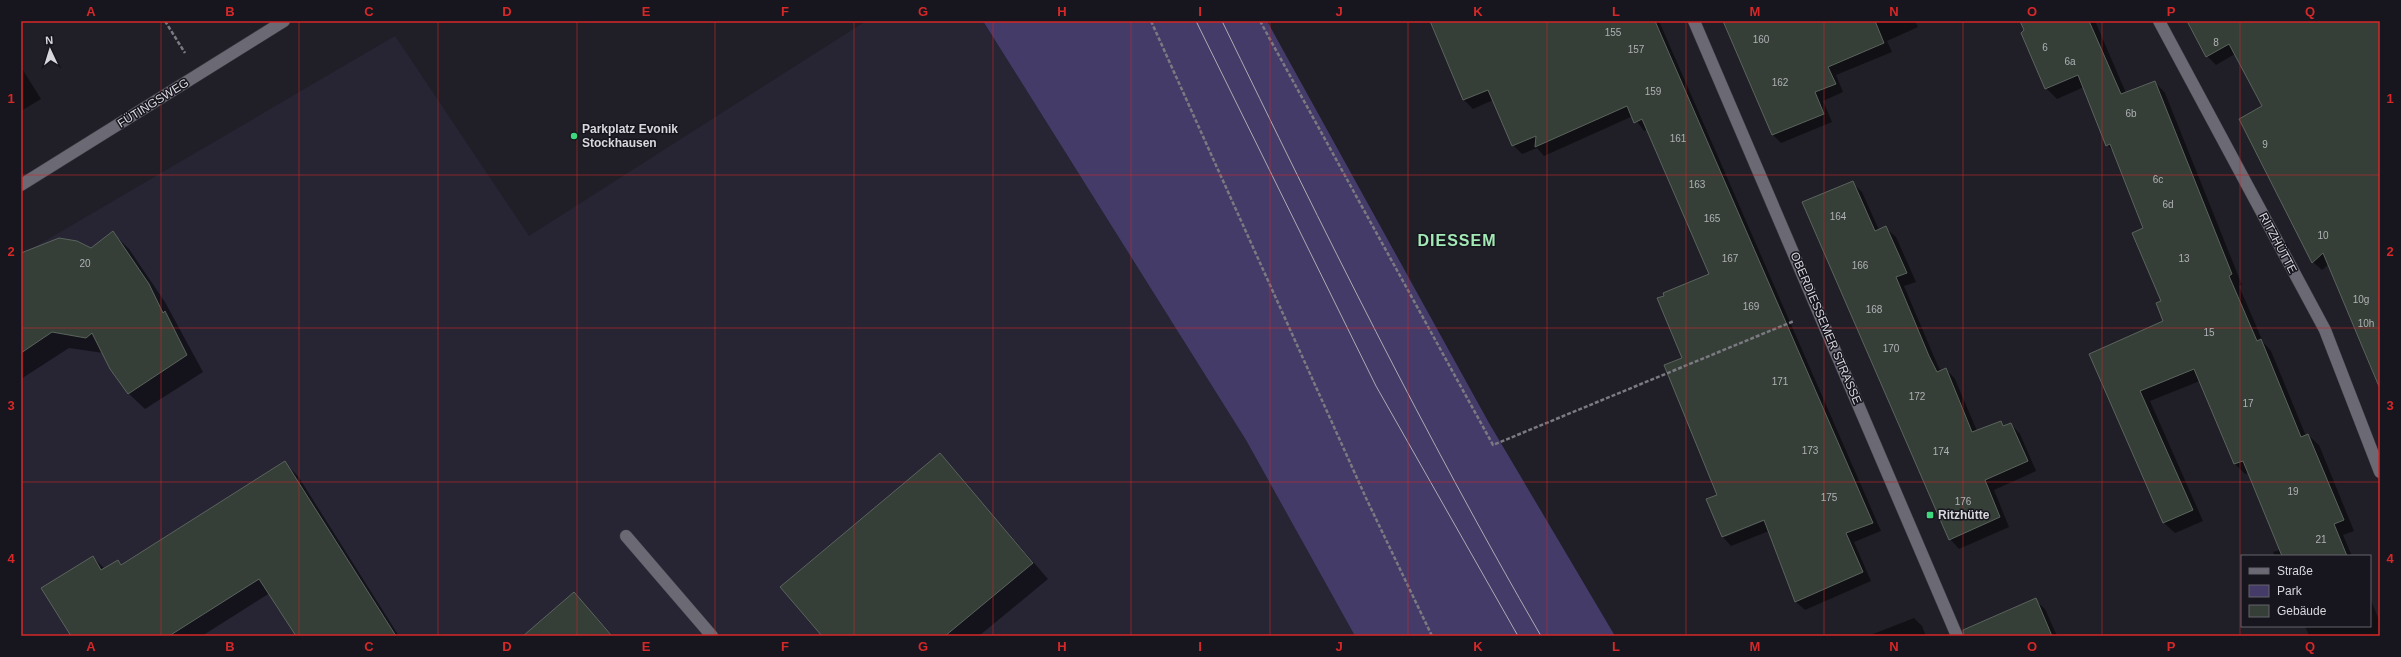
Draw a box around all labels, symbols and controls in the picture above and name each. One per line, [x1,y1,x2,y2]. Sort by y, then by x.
text: A [86,4,96,19]
text: B [225,4,235,19]
text: C [364,4,374,19]
text: D [502,4,512,19]
text: E [642,4,651,19]
text: F [781,4,789,19]
text: G [918,4,928,19]
text: H [1057,4,1067,19]
text: I [1198,4,1202,19]
text: J [1335,4,1343,19]
text: K [1473,4,1483,19]
text: L [1612,4,1620,19]
text: M [1750,4,1760,19]
text: N [1889,4,1899,19]
text: O [2027,4,2037,19]
text: P [2167,4,2176,19]
text: Q [2305,4,2315,19]
house number: 155 [1605,27,1622,38]
north arrow [30,30,70,70]
text: N [45,34,54,46]
house number: 160 [1753,34,1770,45]
house number: 8 [2213,37,2219,48]
house number: 6 [2042,42,2048,53]
house number: 157 [1628,44,1645,55]
house number: 6a [2064,56,2076,67]
street label: FÜTINGSWEG [115,76,191,130]
house number: 162 [1772,77,1789,88]
house number: 159 [1645,86,1662,97]
text: 1 [7,91,15,106]
text: 1 [2386,91,2394,106]
house number: 6b [2125,108,2137,119]
place label: Parkplatz Evonik Stockhausen [582,122,678,150]
marker: Parkplatz Evonik Stockhausen [569,131,579,141]
house number: 161 [1670,133,1687,144]
house number: 9 [2262,139,2268,150]
house number: 6c [2153,174,2163,185]
house number: 163 [1689,179,1706,190]
house number: 6d [2162,199,2174,210]
street label: RITZHÜTTE [2256,210,2300,276]
house number: 164 [1830,211,1847,222]
house number: 165 [1704,213,1721,224]
house number: 10 [2317,230,2329,241]
district label: DIESSEM [1417,232,1497,249]
text: 2 [7,244,15,259]
text: 2 [2386,244,2394,259]
street label: OBERDIESSEMER STRASSE [1788,250,1864,406]
house number: 167 [1722,253,1739,264]
house number: 13 [2178,253,2190,264]
house number: 20 [79,258,91,269]
house number: 166 [1852,260,1869,271]
house number: 10g [2353,294,2369,305]
house number: 169 [1743,301,1760,312]
house number: 168 [1866,304,1883,315]
house number: 10h [2358,318,2374,329]
house number: 15 [2203,327,2215,338]
house number: 170 [1883,343,1900,354]
house number: 171 [1772,376,1789,387]
house number: 172 [1909,391,1926,402]
text: 3 [7,398,15,413]
house number: 17 [2242,398,2254,409]
text: 3 [2386,398,2394,413]
house number: 173 [1802,445,1819,456]
house number: 174 [1933,446,1950,457]
house number: 19 [2287,486,2299,497]
house number: 175 [1821,492,1838,503]
house number: 176 [1955,496,1972,507]
place label: Ritzhütte [1938,508,1990,522]
marker: Ritzhütte [1925,510,1935,520]
house number: 21 [2315,534,2327,545]
text: 4 [7,551,15,566]
text: 4 [2386,551,2394,566]
legend [2241,555,2371,627]
text: Straße [2277,564,2313,578]
text: Park [2277,584,2303,598]
text: Gebäude [2277,604,2327,618]
text: A [86,639,96,654]
text: B [225,639,235,654]
text: C [364,639,374,654]
text: D [502,639,512,654]
text: E [642,639,651,654]
text: F [781,639,789,654]
text: G [918,639,928,654]
text: H [1057,639,1067,654]
text: I [1198,639,1202,654]
text: J [1335,639,1343,654]
text: K [1473,639,1483,654]
text: L [1612,639,1620,654]
text: M [1750,639,1760,654]
text: N [1889,639,1899,654]
text: O [2027,639,2037,654]
text: P [2167,639,2176,654]
text: Q [2305,639,2315,654]

